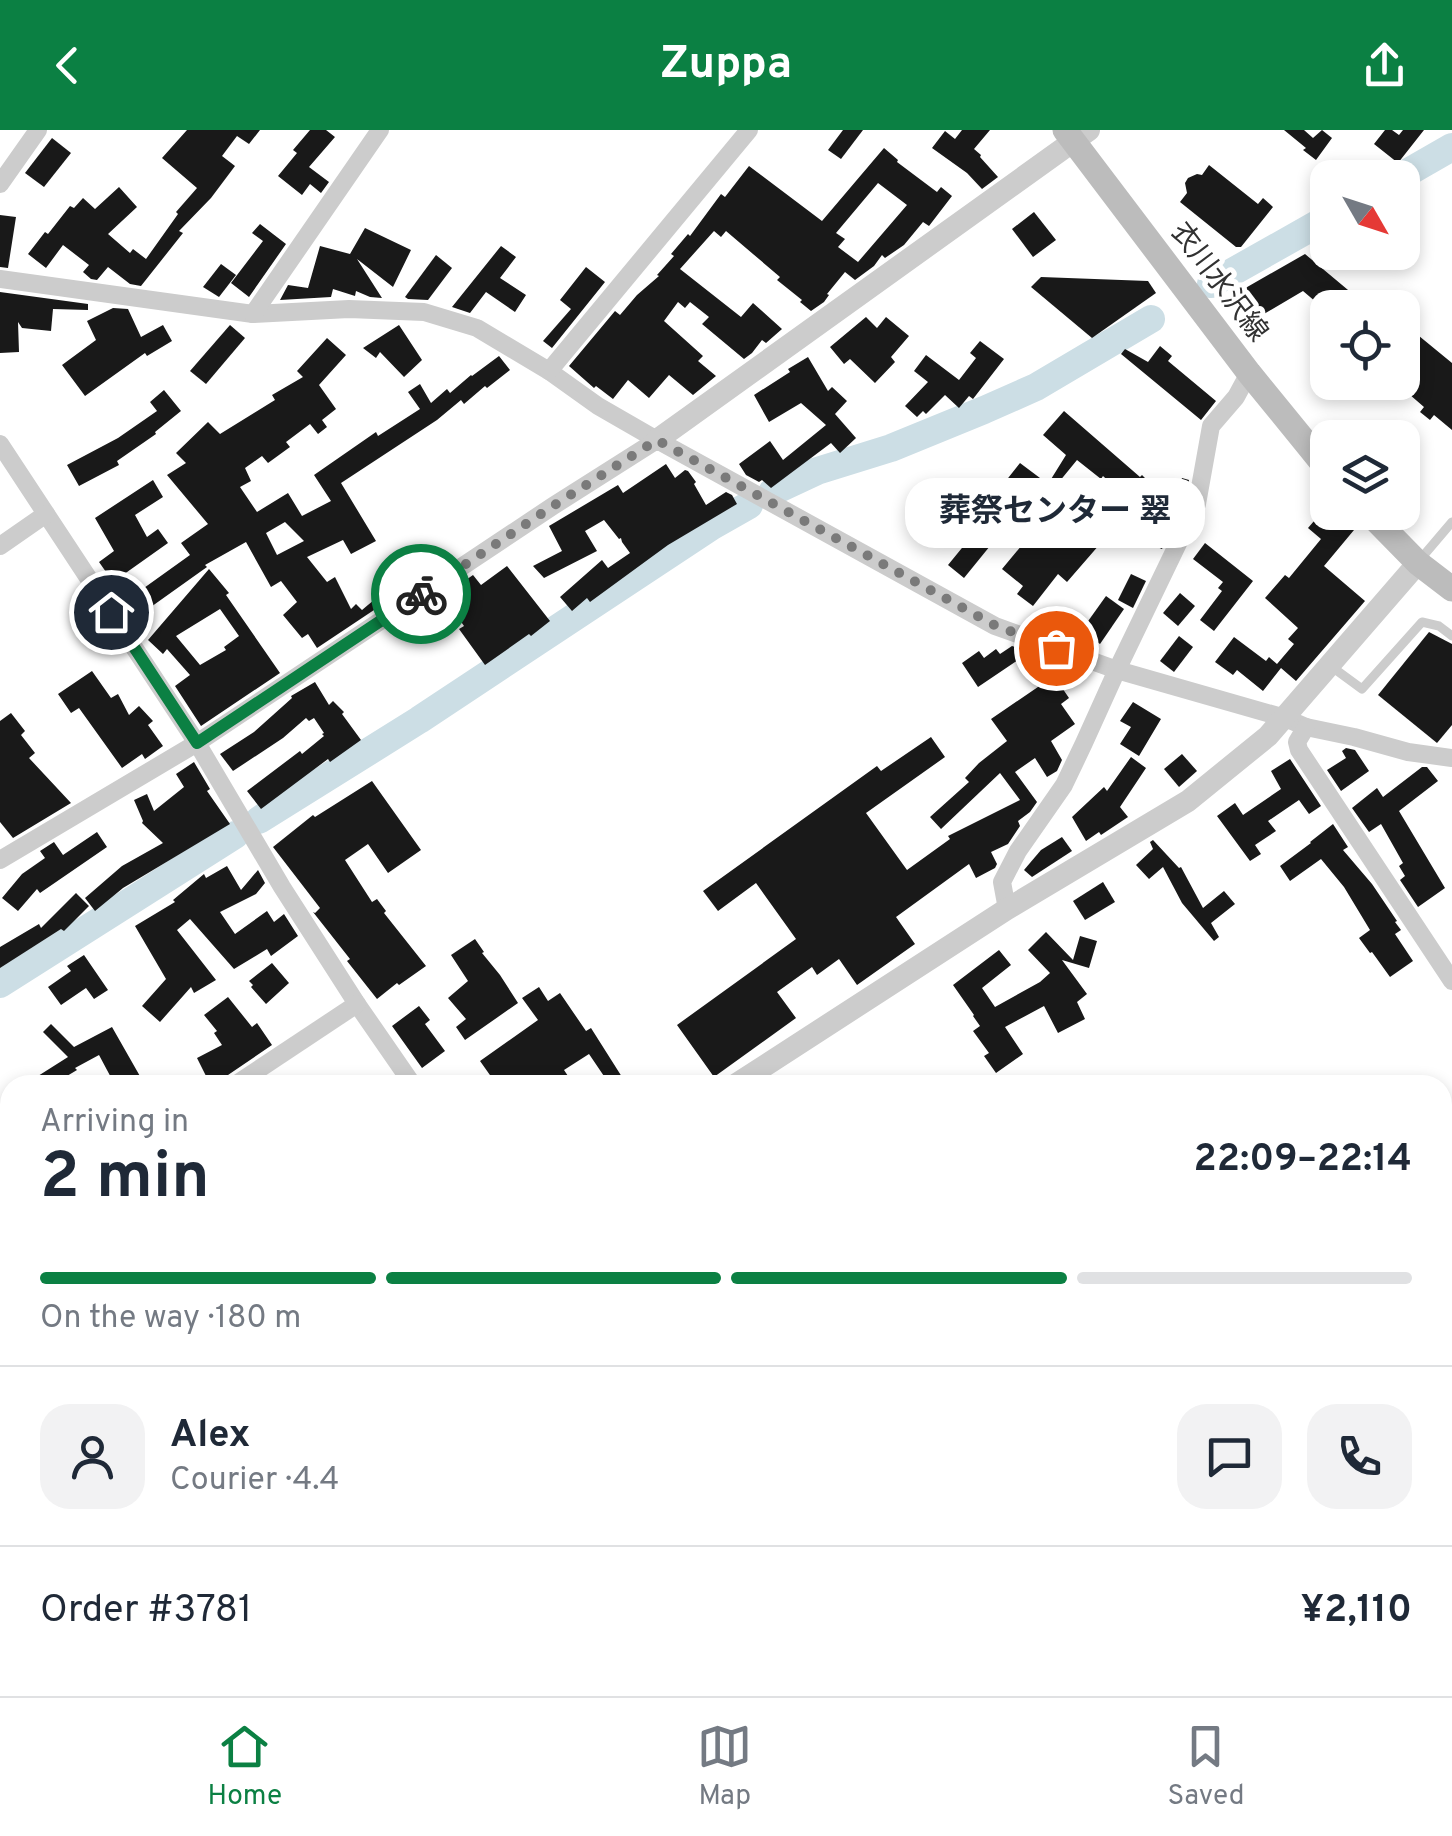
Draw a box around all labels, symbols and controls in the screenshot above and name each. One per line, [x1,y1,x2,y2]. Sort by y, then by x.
text: Zuppa [660,37,792,94]
icon: back [40,38,95,93]
icon: share [1357,38,1412,93]
north arrow [1310,160,1420,270]
map controls [1310,160,1420,530]
street label: 衣川水沢線 [1161,216,1275,350]
button: locate [1310,290,1420,400]
button: layers [1310,420,1420,530]
callout: 葬祭センター 翠 [906,478,1206,548]
text: 葬祭センター 翠 [939,493,1171,533]
courier [371,544,471,644]
icon: bike [394,567,449,622]
pin [69,570,154,655]
icon: home [84,585,139,640]
pin [1014,606,1099,691]
icon: bag [1029,621,1084,676]
text: Arriving in [40,1103,189,1143]
text: 22:09–22:14 [1194,1136,1412,1185]
text: 2 min [40,1139,210,1221]
text: On the way · 180 m [40,1299,301,1339]
button: person [40,1404,145,1509]
button: chat [1177,1404,1282,1509]
button: phone [1307,1404,1412,1509]
text: Alex [170,1412,250,1461]
text: Courier · 4.4 [170,1461,339,1501]
text: Order #3781 [40,1587,252,1636]
text: ¥2,110 [1301,1587,1412,1636]
tab: Home [208,1719,282,1815]
tab: Map [697,1719,752,1815]
tab: Saved [1167,1719,1244,1815]

